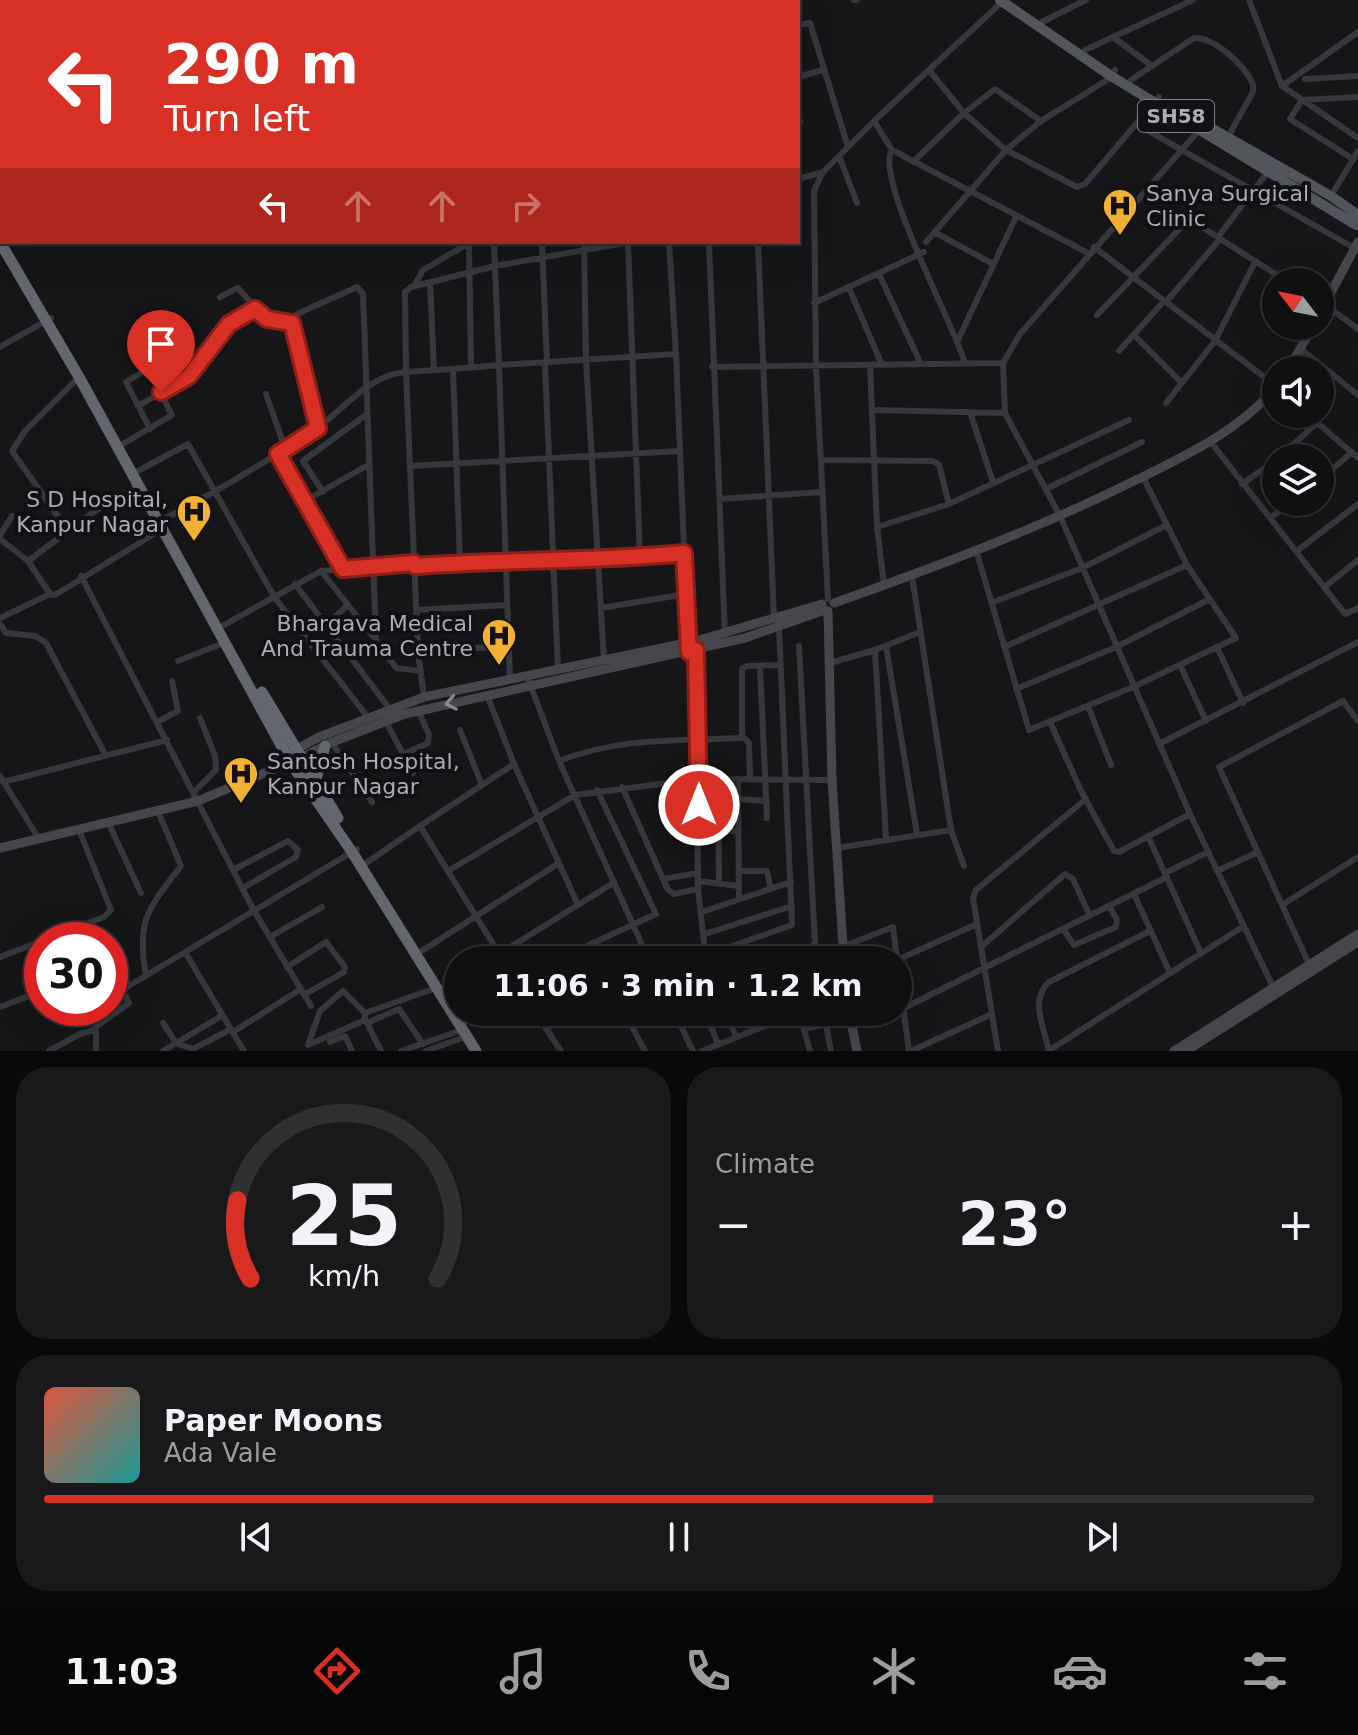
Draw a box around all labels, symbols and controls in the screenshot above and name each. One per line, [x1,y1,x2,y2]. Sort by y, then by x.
text: 290 m [164,31,359,96]
icon: left [32,32,136,136]
text: Turn left [164,98,310,139]
road number: SH58 [1138,100,1214,132]
place label: Sanya Surgical Clinic [1146,181,1309,231]
icon: left [252,184,296,228]
icon: ahead [336,184,380,228]
icon: ahead [420,184,464,228]
icon: right [504,184,548,228]
hospital icon: Sanya Surgical Clinic [1101,187,1139,237]
north arrow [1262,268,1334,340]
map controls [1262,268,1334,516]
pin [127,310,195,392]
icon: arrive [139,322,183,366]
button: sound [1262,356,1334,428]
button: layers [1262,444,1334,516]
place label: S D Hospital, Kanpur Nagar [16,487,169,537]
hospital icon: S D Hospital, Kanpur Nagar [175,493,213,543]
place label: Bhargava Medical And Trauma Centre [261,611,473,661]
hospital icon: Bhargava Medical And Trauma Centre [480,617,518,667]
one-way arrow [444,693,458,710]
place label: Santosh Hospital, Kanpur Nagar [267,749,460,799]
hospital icon: Santosh Hospital, Kanpur Nagar [222,755,260,805]
position arrow [657,763,741,847]
speed limit sign: 30 [24,922,128,1026]
text: 11:06 · 3 min · 1.2 km [493,968,863,1003]
text: Climate [715,1149,815,1179]
text: 25 [286,1168,401,1265]
text: 23° [958,1189,1071,1259]
text: − [715,1199,752,1250]
text: + [1277,1199,1314,1250]
text: km/h [307,1259,380,1293]
text: Paper Moons [164,1403,383,1438]
text: Ada Vale [164,1438,277,1468]
icon: previous [234,1515,278,1559]
icon: pause [657,1515,701,1559]
icon: next [1080,1515,1124,1559]
icon: directions [309,1643,365,1699]
icon: music [495,1643,551,1699]
icon: phone [680,1643,736,1699]
icon: climate [866,1643,922,1699]
icon: car [1052,1643,1108,1699]
icon: filters [1237,1643,1293,1699]
text: 11:03 [65,1651,179,1692]

